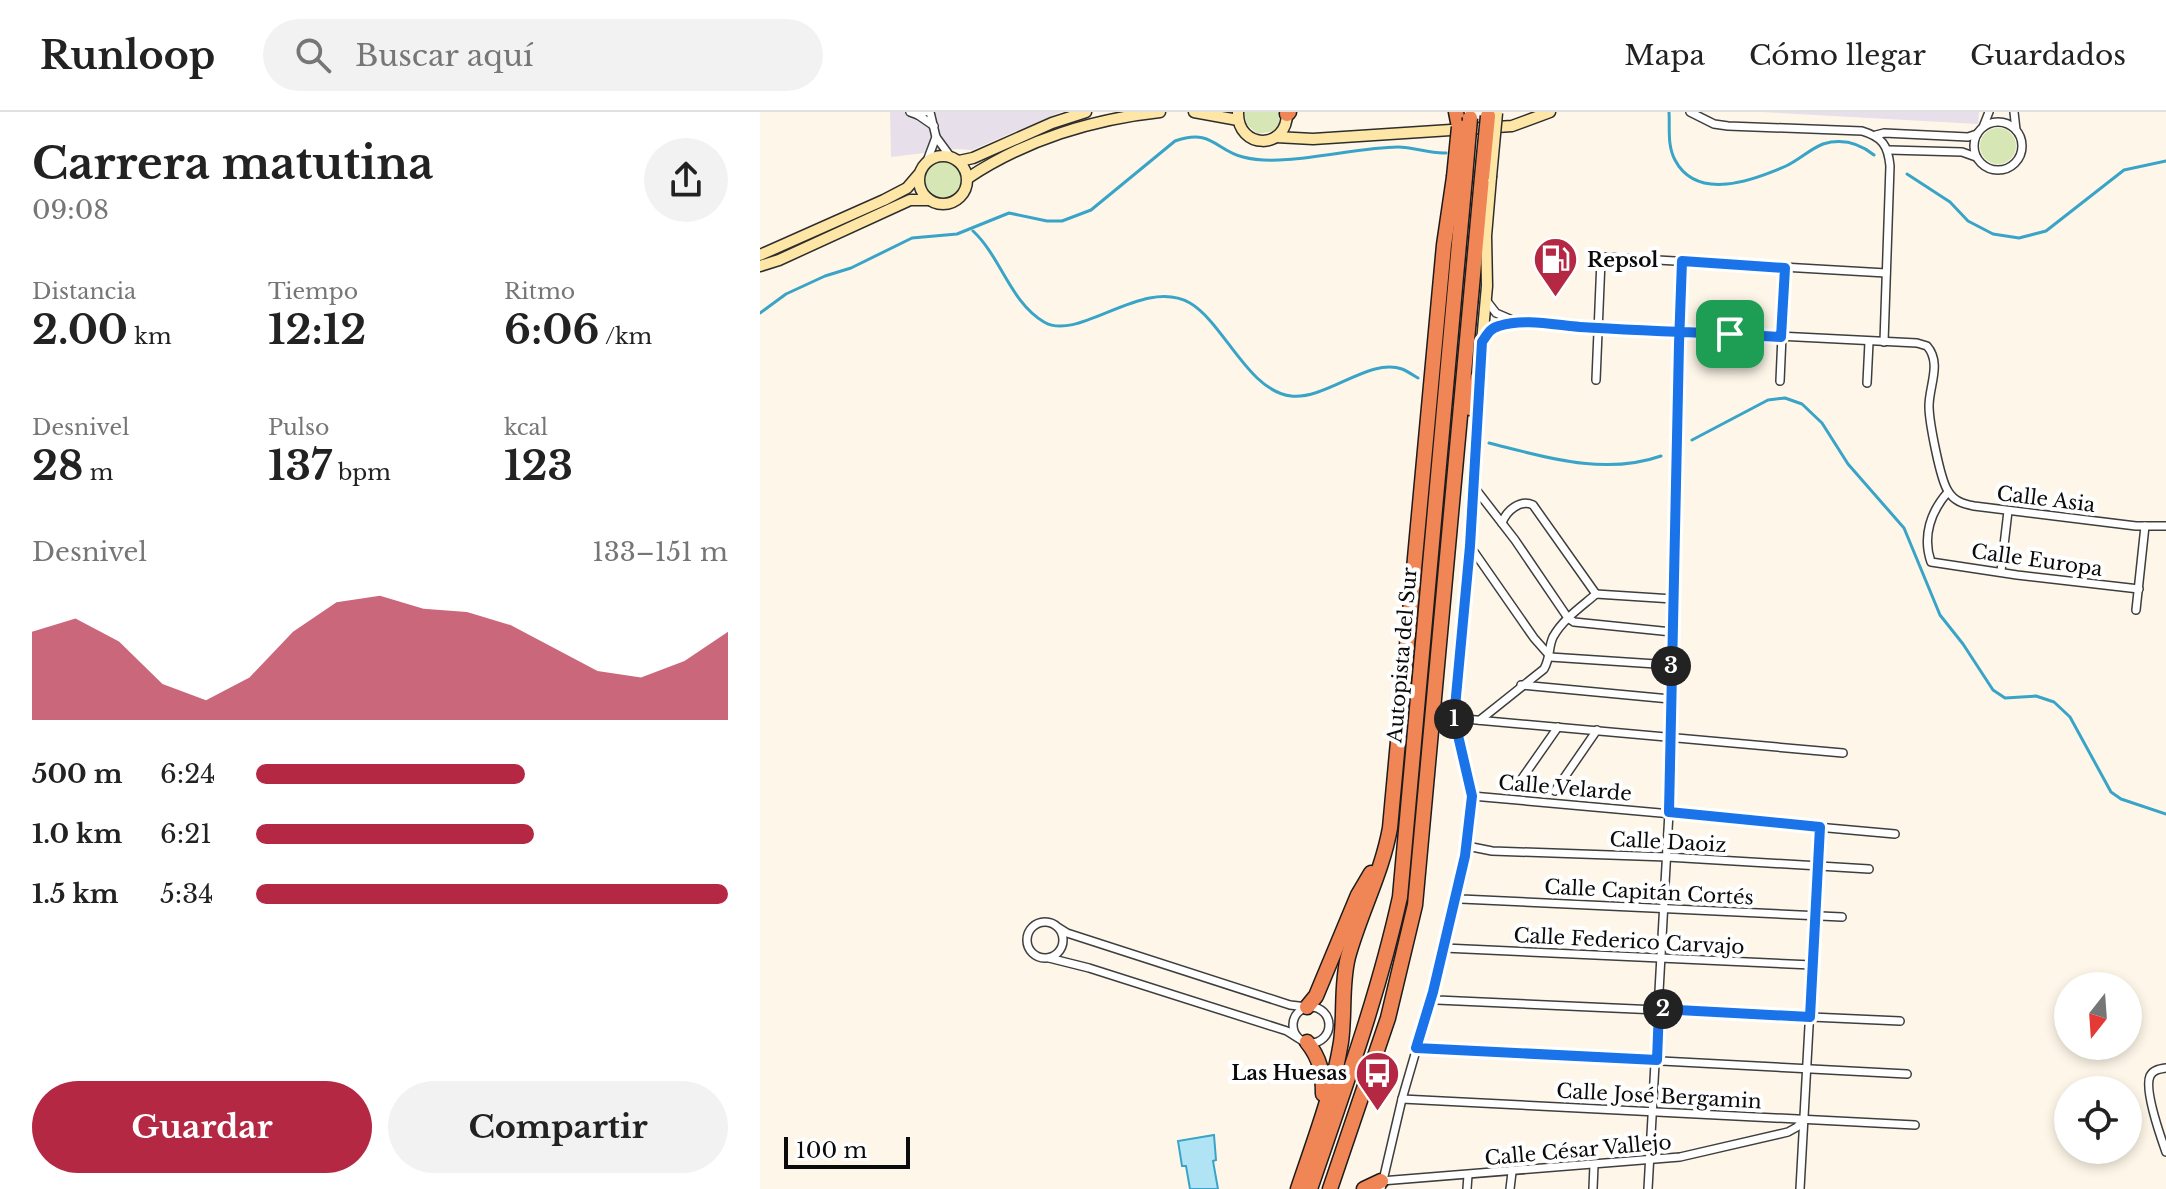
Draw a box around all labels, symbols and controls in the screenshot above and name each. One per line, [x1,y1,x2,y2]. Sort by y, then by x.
search box [263,19,823,91]
text: Runloop [40,32,215,79]
icon: search [291,33,335,77]
text: Buscar aquí [355,37,533,74]
text: Mapa [1624,38,1705,73]
text: Cómo llegar [1749,38,1926,73]
text: Guardados [1970,38,2126,73]
text: Carrera matutina [32,136,434,191]
button: share [644,138,728,222]
text: 09:08 [32,194,109,226]
fuel station icon: Repsol [1532,236,1580,299]
place label: Repsol [1587,248,1658,272]
text: Distancia [32,278,136,305]
text: Tiempo [268,278,358,305]
text: Ritmo [504,278,575,305]
pin [1696,300,1764,368]
text: 2.00 [32,305,128,355]
text: 12:12 [268,305,366,355]
text: 6:06 [504,305,599,355]
icon: arrive [1708,312,1752,356]
text: km [128,323,172,350]
text: /km [599,323,652,350]
text: Desnivel [32,414,129,441]
text: Pulso [268,414,329,441]
text: kcal [504,414,548,441]
text: 28 [32,441,83,491]
text: 137 [268,441,332,491]
text: 123 [504,441,573,491]
text: m [83,459,113,486]
text: bpm [332,459,391,486]
street label: Calle Asia [1995,481,2097,517]
text: Desnivel [32,536,147,568]
text: 133–151 m [592,536,728,568]
street label: Calle Europa [1970,539,2105,581]
street label: Autopista del Sur [1382,566,1422,745]
pin: 3 [1651,646,1691,686]
text: 3 [1664,652,1678,679]
pin: 1 [1434,699,1474,739]
text: 1 [1449,705,1459,732]
text: 500 m [32,758,122,790]
text: 6:24 [160,758,215,790]
street label: Calle Velarde [1497,770,1633,806]
text: 1.0 km [32,818,122,850]
text: 6:21 [160,818,212,850]
street label: Calle Daoiz [1609,827,1727,857]
street label: Calle Capitán Cortés [1544,875,1754,909]
text: 1.5 km [32,878,119,910]
text: 5:34 [160,878,213,910]
street label: Calle Federico Carvajo [1513,923,1745,959]
north arrow [2054,972,2142,1060]
map controls [2054,972,2142,1164]
pin: 2 [1643,989,1683,1029]
text: 2 [1656,995,1670,1022]
bus stop icon: Las Huesas [1354,1049,1402,1112]
place label: Las Huesas [1231,1061,1347,1085]
button: locate [2054,1076,2142,1164]
street label: Calle José Bergamin [1556,1079,1762,1113]
button: Guardar [32,1081,372,1173]
button: Compartir [388,1081,728,1173]
street label: Calle César Vallejo [1484,1130,1672,1170]
scale bar [784,1133,910,1169]
text: 100 m [796,1137,867,1164]

